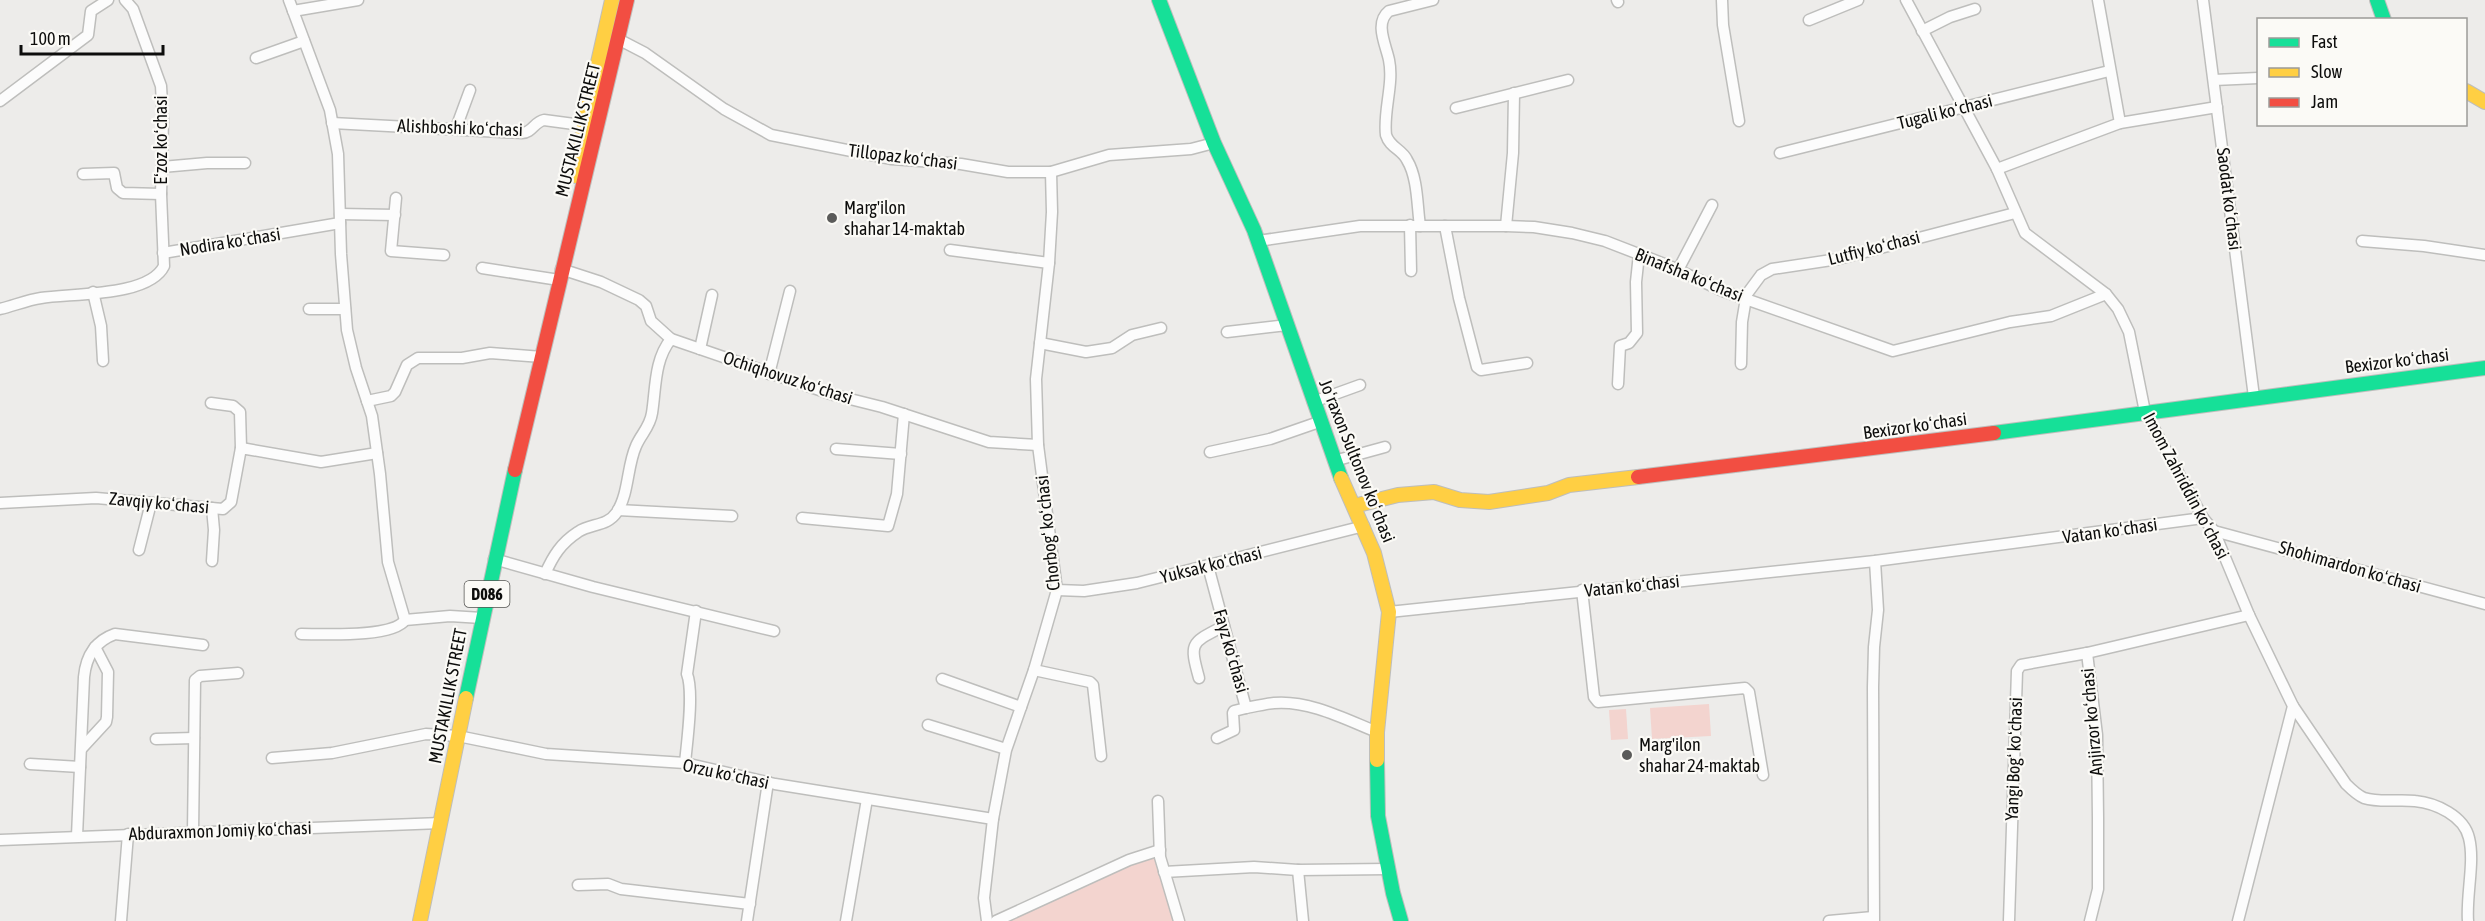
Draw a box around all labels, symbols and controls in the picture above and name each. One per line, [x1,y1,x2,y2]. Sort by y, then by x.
scale bar [21,18,164,56]
legend [2257,18,2467,126]
text: 100 m [30,28,71,49]
text: Fast [2311,31,2338,52]
street label: MUSTAKILLIK STREET [551,61,604,199]
text: Slow [2311,61,2342,82]
street label: Tugali koʻchasi [1895,90,1995,133]
text: Jam [2311,91,2338,112]
street label: Eʻzoz koʻchasi [150,95,171,185]
street label: Alishboshi koʻchasi [397,115,523,140]
street label: Tillopaz koʻchasi [847,139,959,174]
street label: Saodat koʻchasi [2213,146,2246,251]
place label: Marg'ilon shahar 14-maktab [844,197,965,239]
marker: Marg'ilon shahar 14-maktab [825,211,839,225]
street label: Nodira koʻchasi [178,223,282,260]
street label: Lutfiy koʻchasi [1826,226,1922,269]
street label: Binafsha koʻchasi [1632,243,1746,306]
street label: Bexizor koʻchasi [2344,344,2450,377]
street label: Ochiqhovuz koʻchasi [721,347,856,408]
street label: Joʻraxon Sultonov koʻchasi [1315,376,1400,545]
street label: Bexizor koʻchasi [1862,408,1968,443]
street label: Imom Zahriddin koʻchasi [2139,409,2234,563]
street label: Chorbogʻ koʻchasi [1031,474,1064,592]
street label: Zavqiy koʻchasi [108,488,210,517]
street label: Vatan koʻchasi [2061,513,2159,548]
street label: Shohimardon koʻchasi [2277,536,2424,597]
street label: Yuksak koʻchasi [1158,542,1264,587]
street label: Vatan koʻchasi [1583,570,1681,601]
road number: D086 [464,581,510,607]
street label: Fayz koʻchasi [1210,607,1253,695]
street label: MUSTAKILLIK STREET [424,626,471,765]
street label: Anjirzor koʻchasi [2076,667,2107,777]
street label: Yangi Bogʻ koʻchasi [2001,697,2026,821]
place label: Marg'ilon shahar 24-maktab [1639,734,1760,776]
marker: Marg'ilon shahar 24-maktab [1620,748,1634,762]
street label: Orzu koʻchasi [681,754,771,793]
street label: Abduraxmon Jomiy koʻchasi [128,817,312,844]

